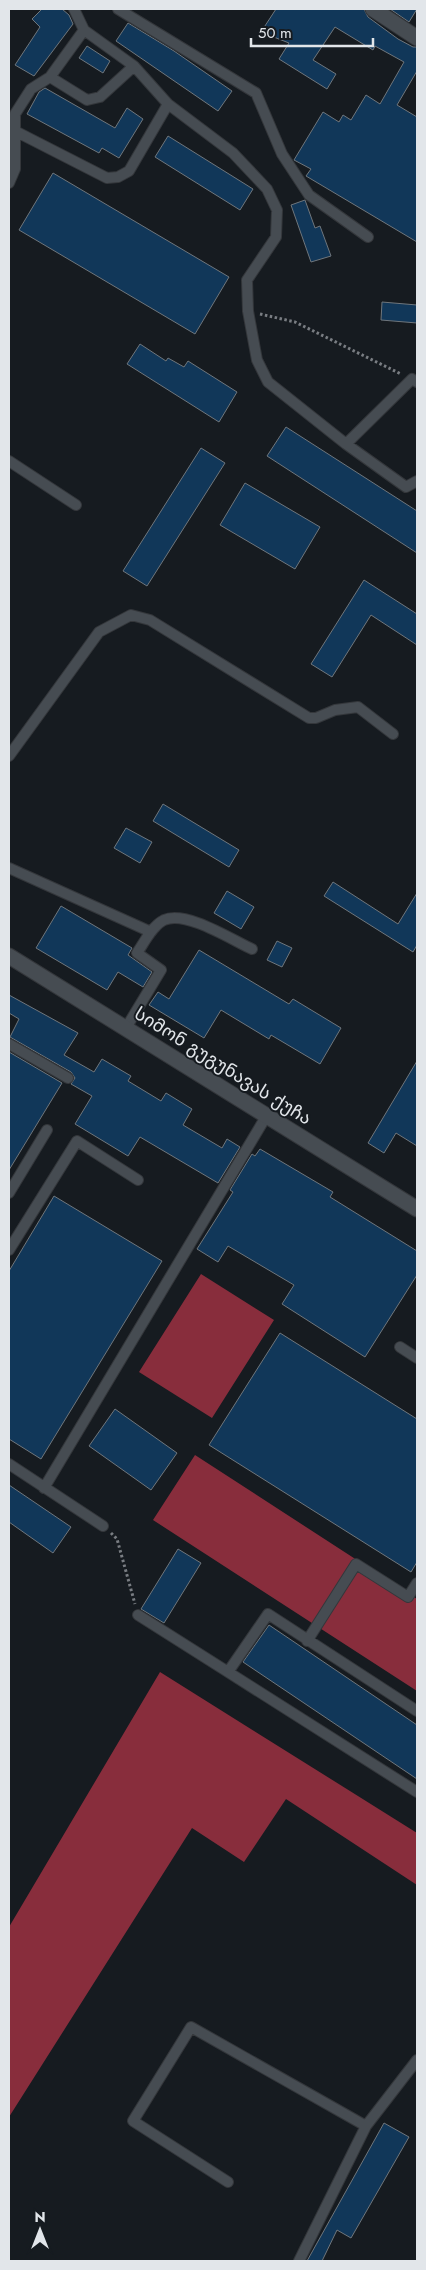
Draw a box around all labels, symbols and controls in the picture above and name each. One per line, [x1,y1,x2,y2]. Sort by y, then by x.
scale bar [251,15,374,47]
text: 50 m [258,22,292,44]
street label: სიმონ გუგუნავას ქუჩა [129,1001,317,1131]
north arrow [15,2205,65,2255]
text: N [34,2207,46,2227]

